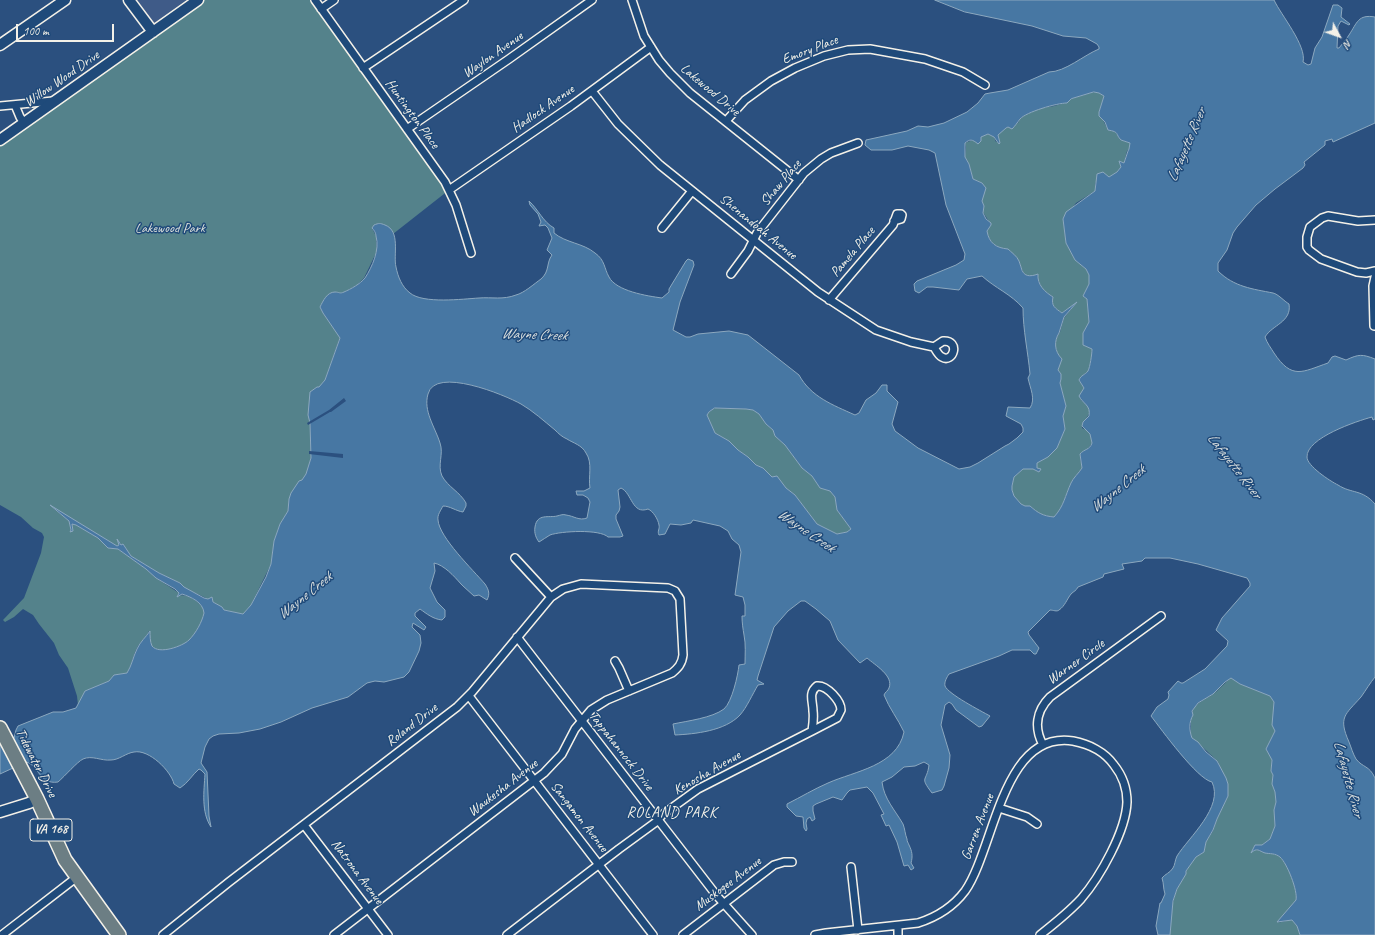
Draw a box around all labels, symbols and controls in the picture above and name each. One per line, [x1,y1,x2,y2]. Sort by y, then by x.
scale bar [18,16,116,42]
north arrow [1319,16,1359,56]
text: 100 m [23,23,49,39]
street label: Waylon Avenue [460,28,526,82]
street label: Emory Place [780,32,840,68]
text: N [1341,37,1356,51]
street label: Willow Wood Drive [21,47,103,111]
street label: Lakewood Drive [677,60,743,120]
street label: Huntington Place [381,76,443,152]
street label: Hadlock Avenue [508,81,578,137]
water label: Lafayette River [1163,106,1211,184]
street label: Shaw Place [757,157,805,209]
street label: Shenandoah Avenue [716,191,800,263]
park label: Lakewood Park [135,220,205,236]
street label: Pamela Place [827,223,879,281]
water label: Wayne Creek [501,325,567,345]
water label: Lafayette River [1203,430,1265,502]
water label: Wayne Creek [1087,462,1149,516]
water label: Wayne Creek [774,505,838,557]
water label: Wayne Creek [274,569,336,623]
street label: Warner Circle [1044,636,1108,688]
street label: Roland Drive [383,700,441,750]
street label: Tappahannock Drive [585,708,657,794]
street label: Tidewater Drive [12,726,60,800]
water label: Lafayette River [1329,739,1367,819]
street label: Kenosha Avenue [670,747,744,799]
street label: Waukesha Avenue [465,756,541,820]
street label: Sangamon Avenue [546,779,612,855]
street label: Garren Avenue [958,792,998,862]
district label: ROLAND PARK [627,804,717,822]
road number: VA 168 [30,819,72,841]
street label: Natrona Avenue [327,836,387,908]
street label: Muskogee Avenue [691,853,765,915]

